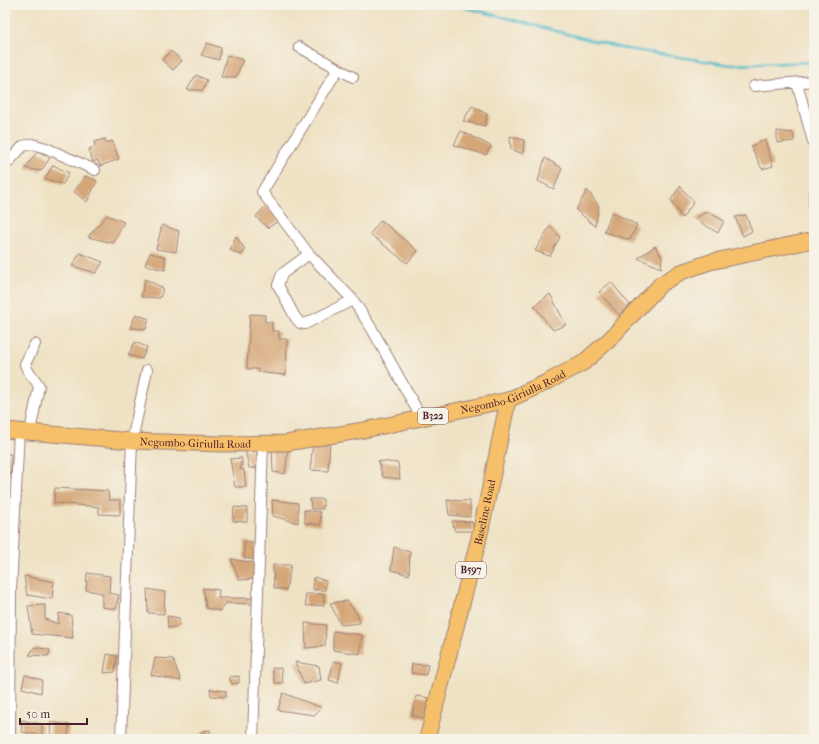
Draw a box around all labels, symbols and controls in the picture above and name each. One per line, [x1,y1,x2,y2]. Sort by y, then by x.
street label: Negombo-Giriulla Road [459,366,569,416]
road number: B322 [418,408,448,424]
street label: Negombo-Giriulla Road [140,435,252,451]
street label: Baseline Road [471,477,498,546]
road number: B597 [456,562,486,578]
scale bar [20,700,87,726]
text: 50 m [26,707,50,721]

